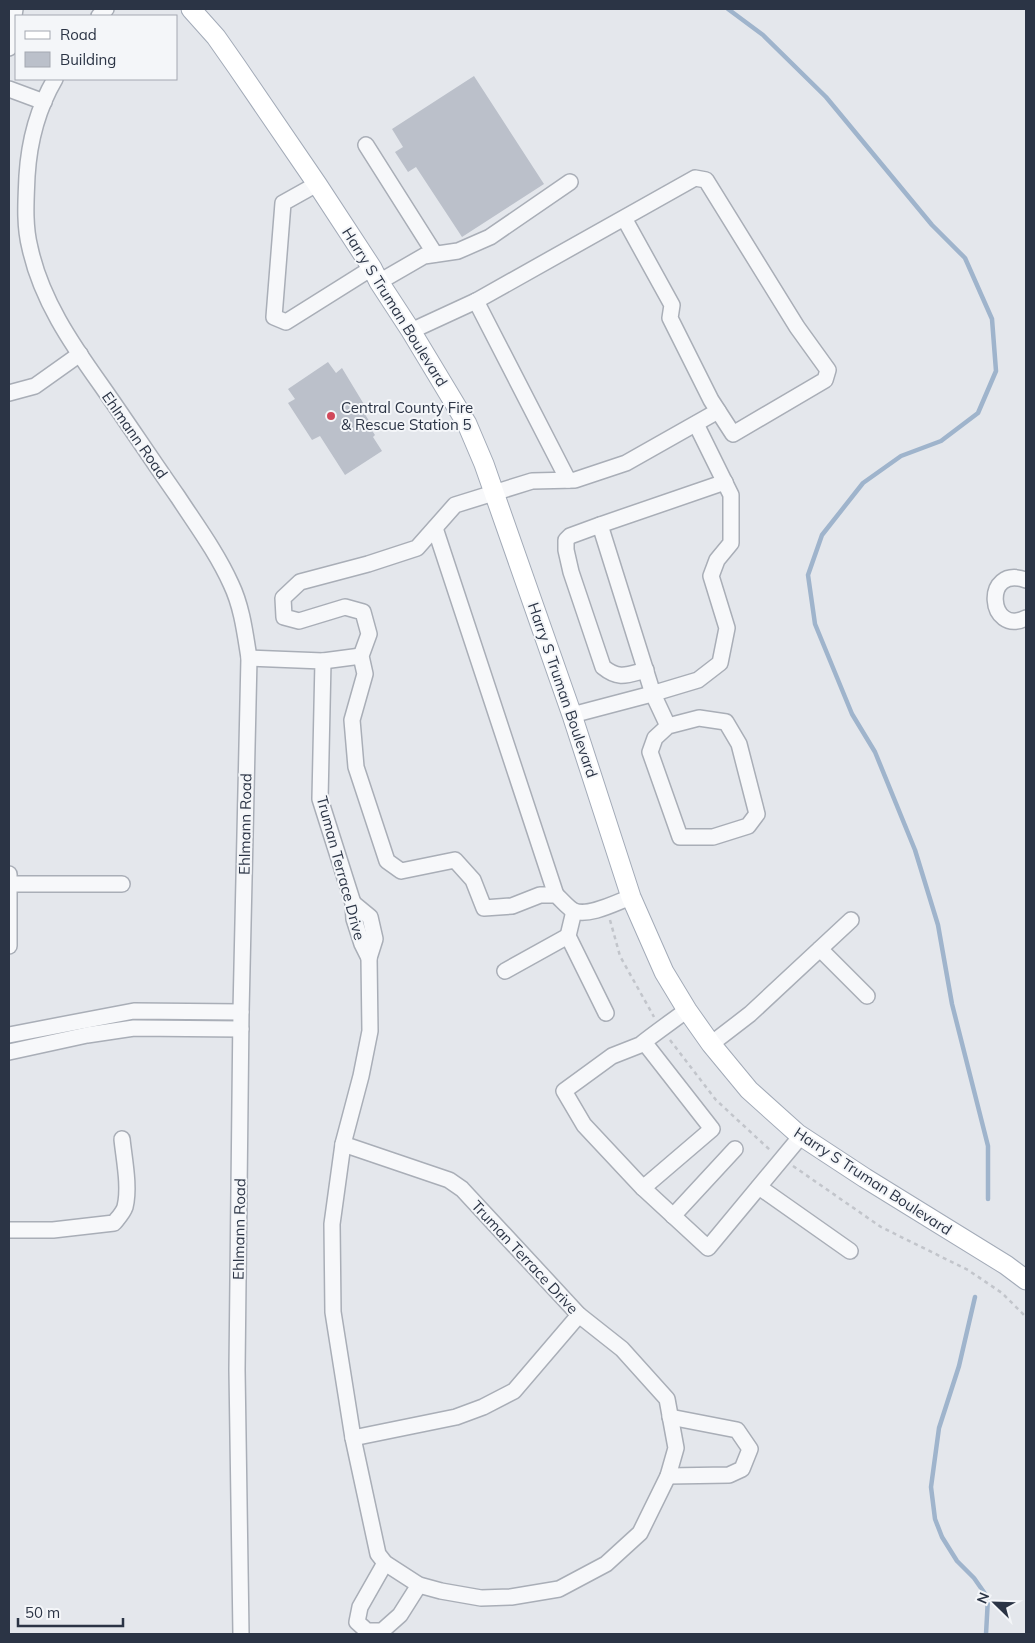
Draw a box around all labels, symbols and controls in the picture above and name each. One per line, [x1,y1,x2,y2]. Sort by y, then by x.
legend [15,15,178,80]
text: Road [60,25,97,44]
text: Building [60,50,116,69]
street label: Harry S Truman Boulevard [338,224,452,390]
street label: Ehlmann Road [98,388,172,482]
place label: Central County Fire & Rescue Station 5 [341,398,473,434]
marker: Central County Fire & Rescue Station 5 [325,410,337,422]
street label: Harry S Truman Boulevard [524,600,602,780]
street label: Ehlmann Road [235,773,255,875]
street label: Truman Terrace Drive [313,794,369,942]
street label: Harry S Truman Boulevard [791,1123,955,1239]
street label: Ehlmann Road [229,1178,249,1280]
street label: Truman Terrace Drive [467,1196,583,1318]
north arrow [970,1578,1020,1628]
text: N [973,1590,993,1606]
scale bar [18,1596,122,1628]
text: 50 m [25,1603,60,1622]

